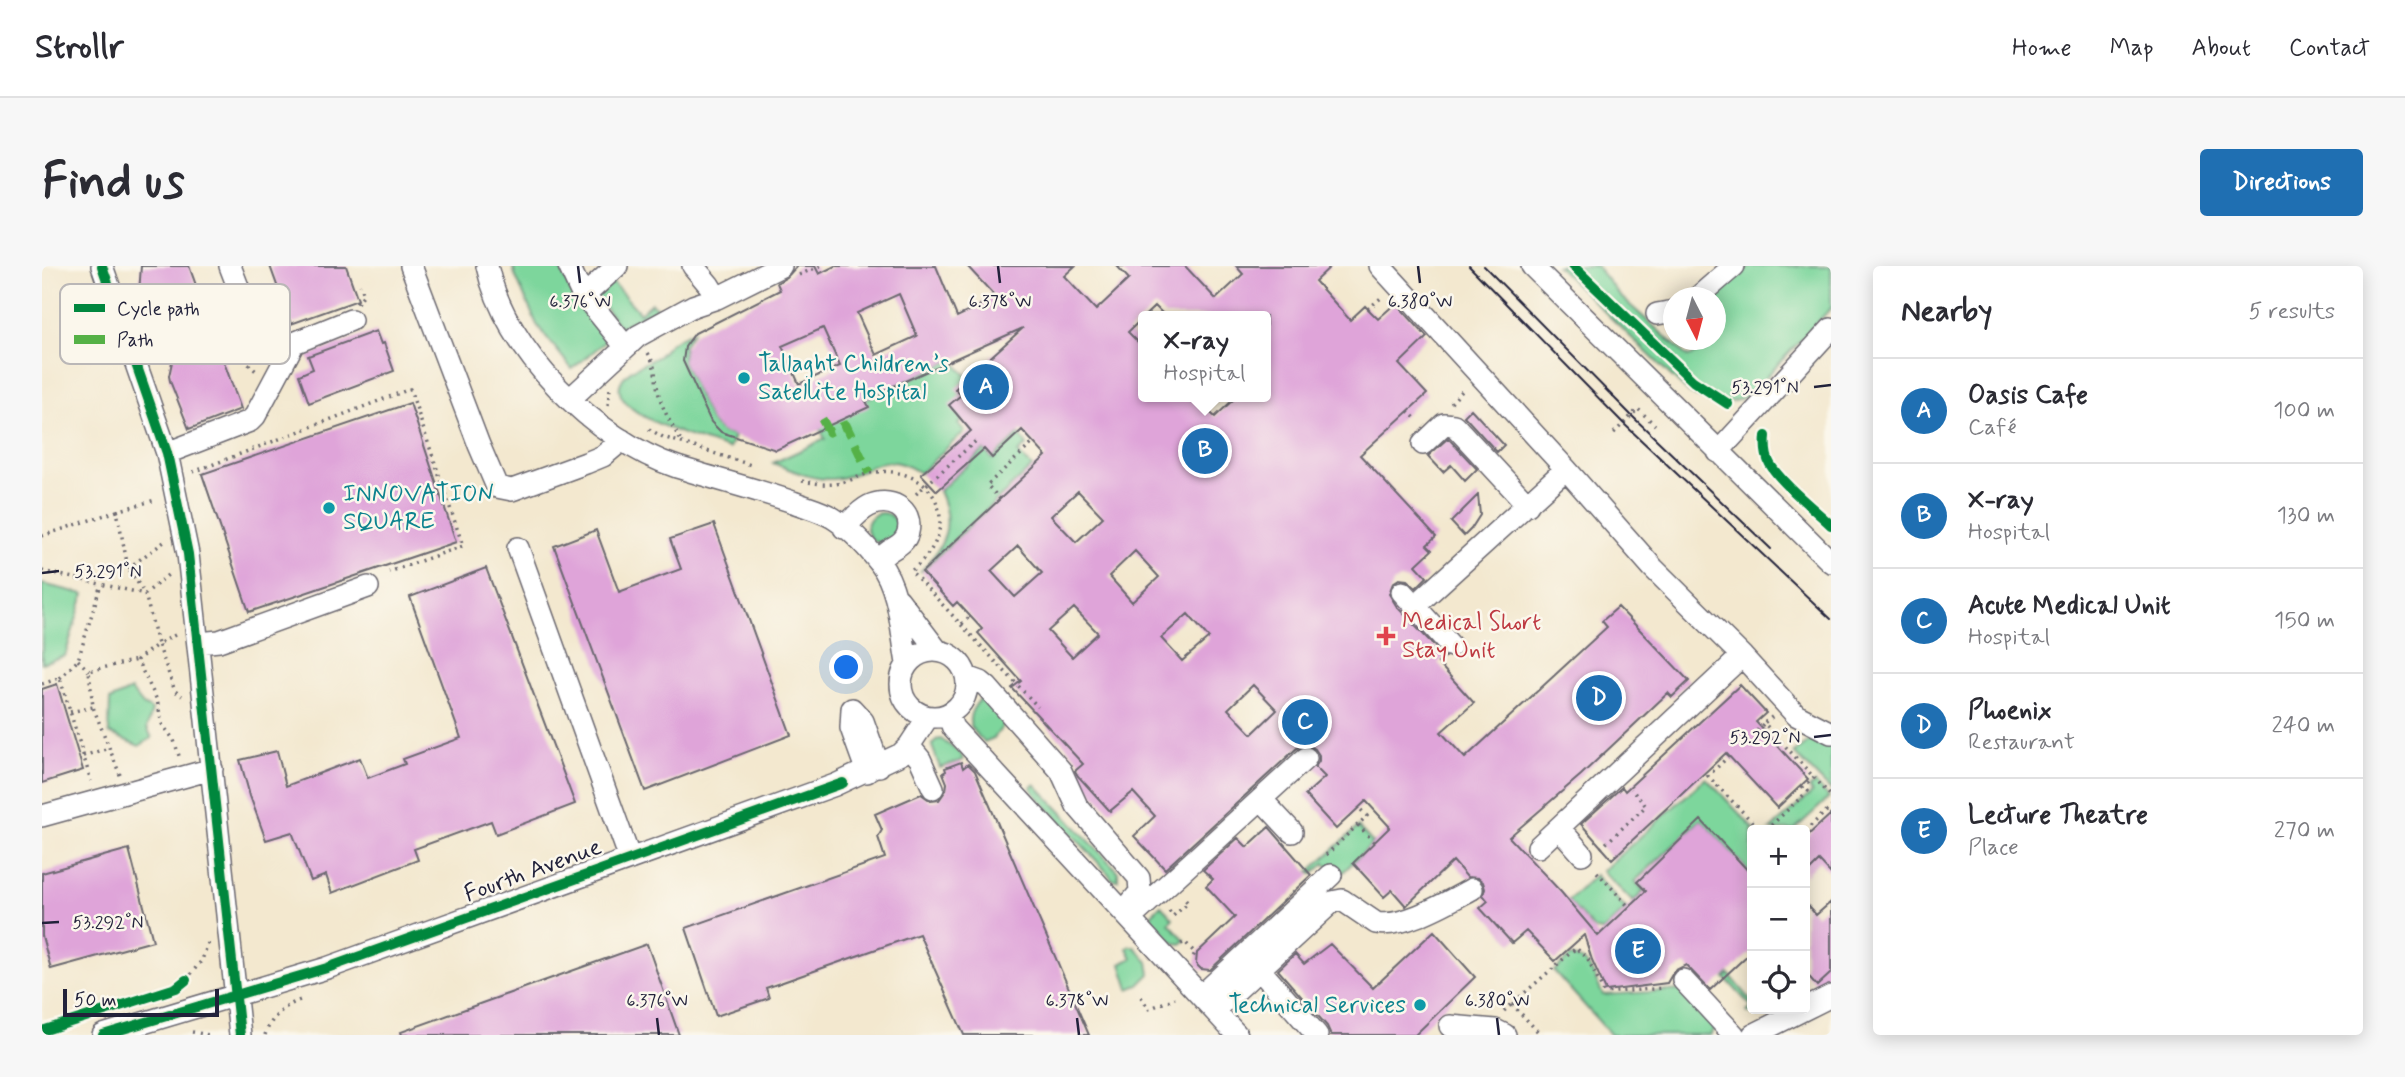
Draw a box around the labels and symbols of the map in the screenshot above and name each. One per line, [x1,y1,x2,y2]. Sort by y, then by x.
legend [60,284,290,364]
north arrow [1663,287,1726,350]
text: 6.376°W [549,290,611,314]
text: 6.378°W [969,290,1031,314]
text: 6.380°W [1388,290,1452,314]
text: Cycle path [117,297,200,322]
text: Path [117,328,154,353]
place label: Tallaght Children’s Satellite Hospital [758,349,949,408]
pin: A [963,361,1009,413]
marker: Tallaght Children’s Satellite Hospital [736,370,752,386]
text: 53.291°N [1731,376,1799,400]
pin: B [1182,425,1228,477]
place label: INNOVATION SQUARE [343,479,494,538]
marker: INNOVATION SQUARE [321,500,337,516]
text: 53.291°N [74,560,142,584]
place label: Medical Short Stay Unit [1402,607,1541,666]
marker: Medical Short Stay Unit [1376,626,1396,646]
your location [829,650,863,684]
pin: D [1576,672,1622,724]
pin: C [1282,696,1328,748]
text: 53.292°N [1730,726,1801,750]
street label: Fourth Avenue [460,832,606,910]
text: 53.292°N [73,911,144,935]
pin: E [1615,925,1661,977]
scale bar [63,986,219,1018]
text: 6.376°W [626,989,688,1013]
text: 6.378°W [1046,989,1108,1013]
text: 6.380°W [1465,989,1529,1013]
place label: Technical Services [1228,990,1406,1021]
marker: Technical Services [1412,997,1428,1013]

